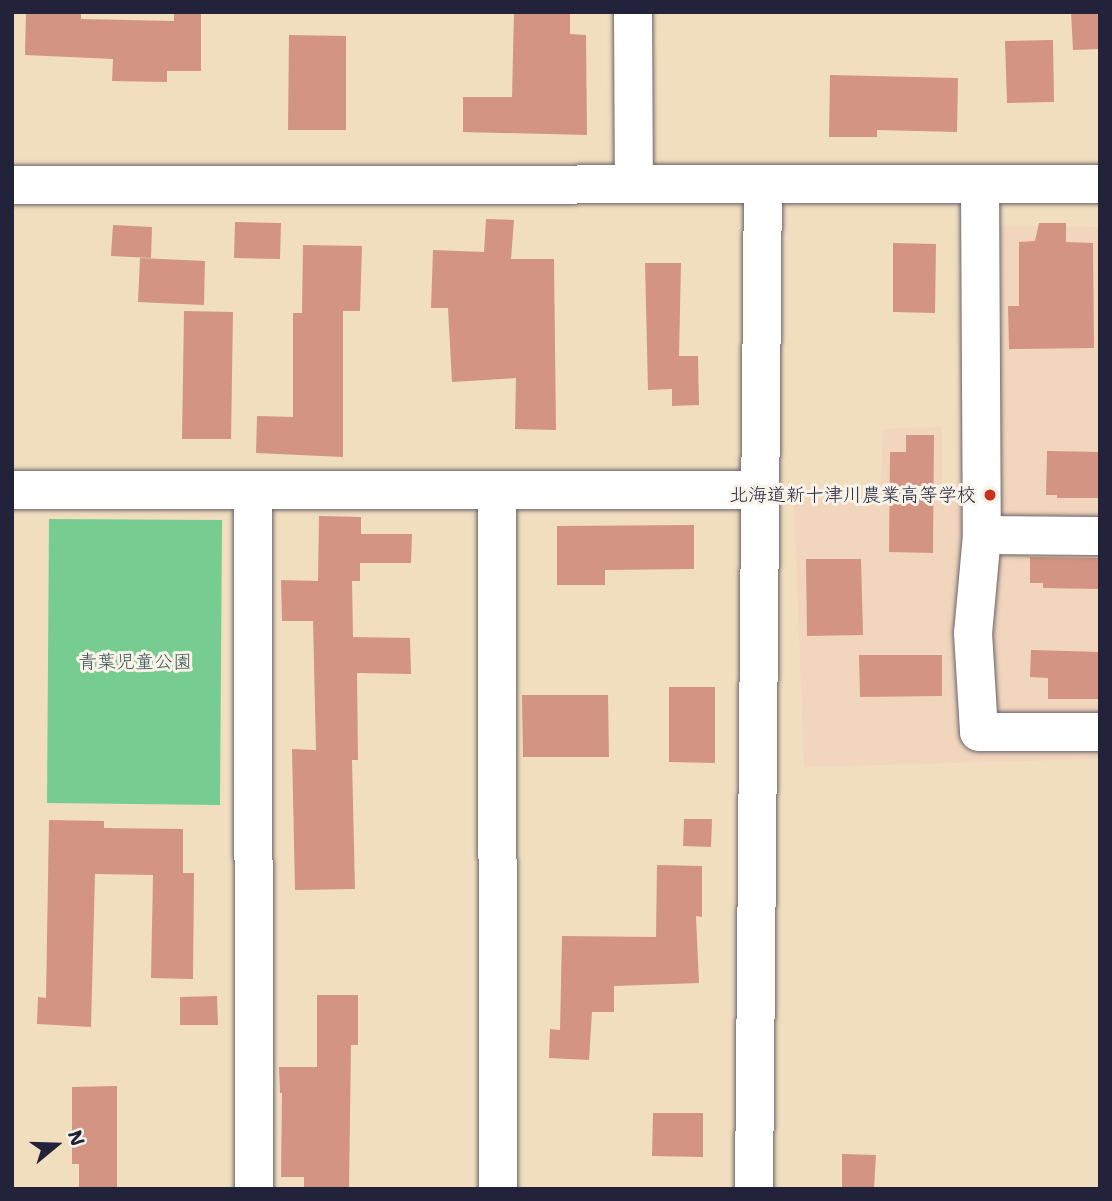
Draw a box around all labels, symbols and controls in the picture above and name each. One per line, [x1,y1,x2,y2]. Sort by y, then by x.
place label: 北海道新十津川農業高等学校 [729,484,976,506]
marker: 北海道新十津川農業高等学校 [982,487,998,503]
park label: 青葉児童公園 [78,651,192,673]
north arrow [21,1110,91,1180]
text: N [62,1127,91,1149]

